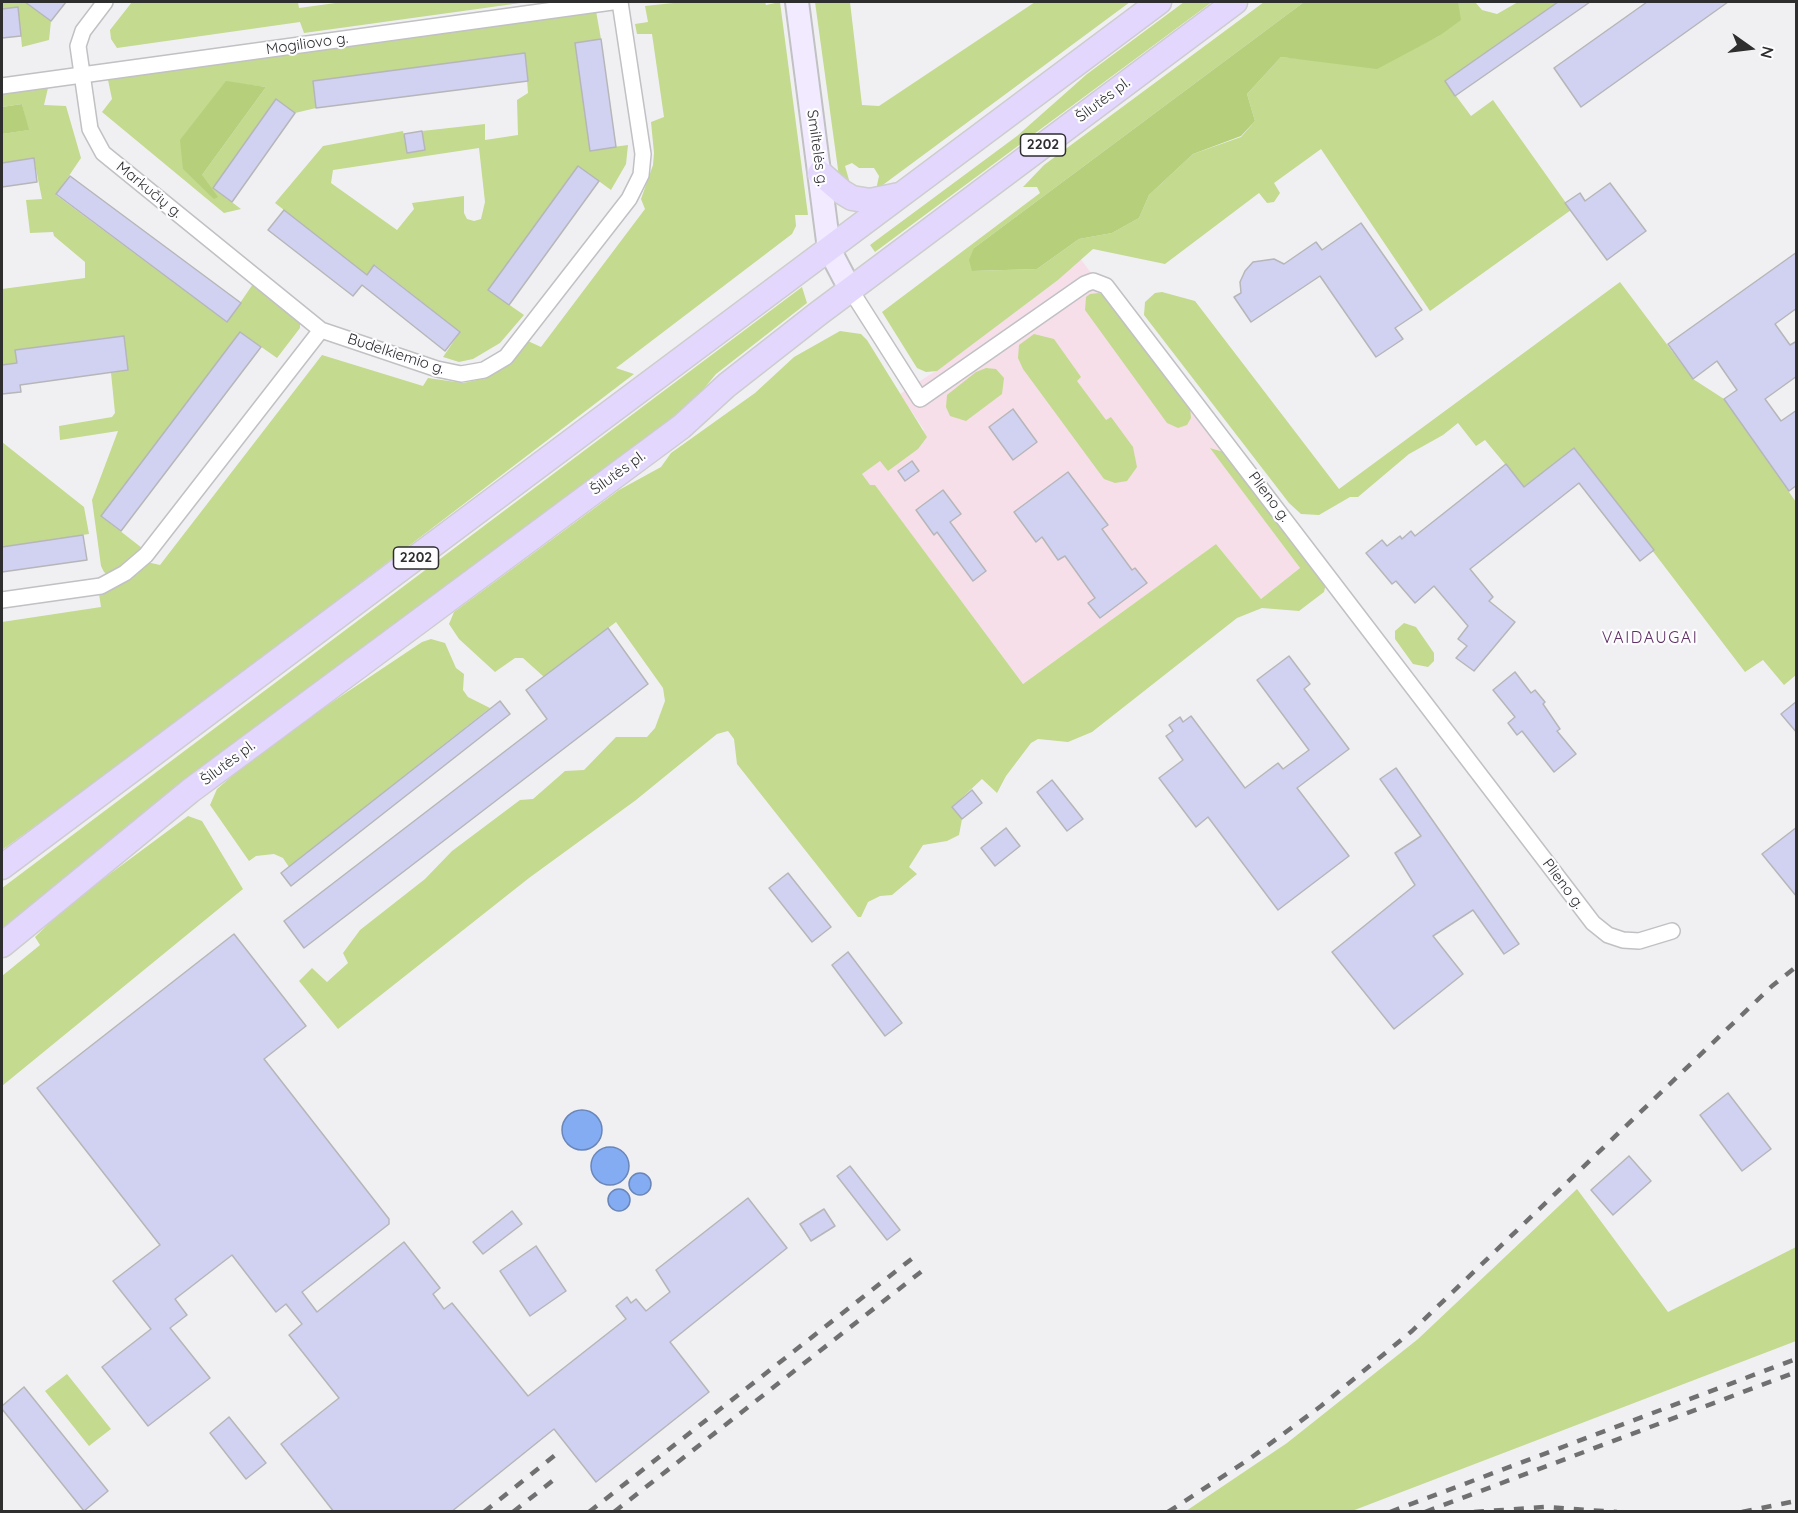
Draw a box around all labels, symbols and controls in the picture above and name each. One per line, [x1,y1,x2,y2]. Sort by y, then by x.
north arrow [1720,18,1780,78]
street label: Mogiliovo g. [265,29,349,59]
text: N [1756,44,1779,60]
street label: Šilutės pl. [1072,74,1134,126]
street label: Smiltelės g. [803,109,831,187]
road number: 2202 [1020,134,1066,156]
street label: Markučių g. [112,158,186,222]
street label: Budelkiemio g. [345,330,447,378]
street label: Šilutės pl. [587,447,649,499]
street label: Plieno g. [1244,468,1294,526]
road number: 2202 [394,547,438,569]
district label: VAIDAUGAI [1602,628,1698,648]
street label: Šilutės pl. [197,737,259,789]
street label: Plieno g. [1538,855,1588,913]

